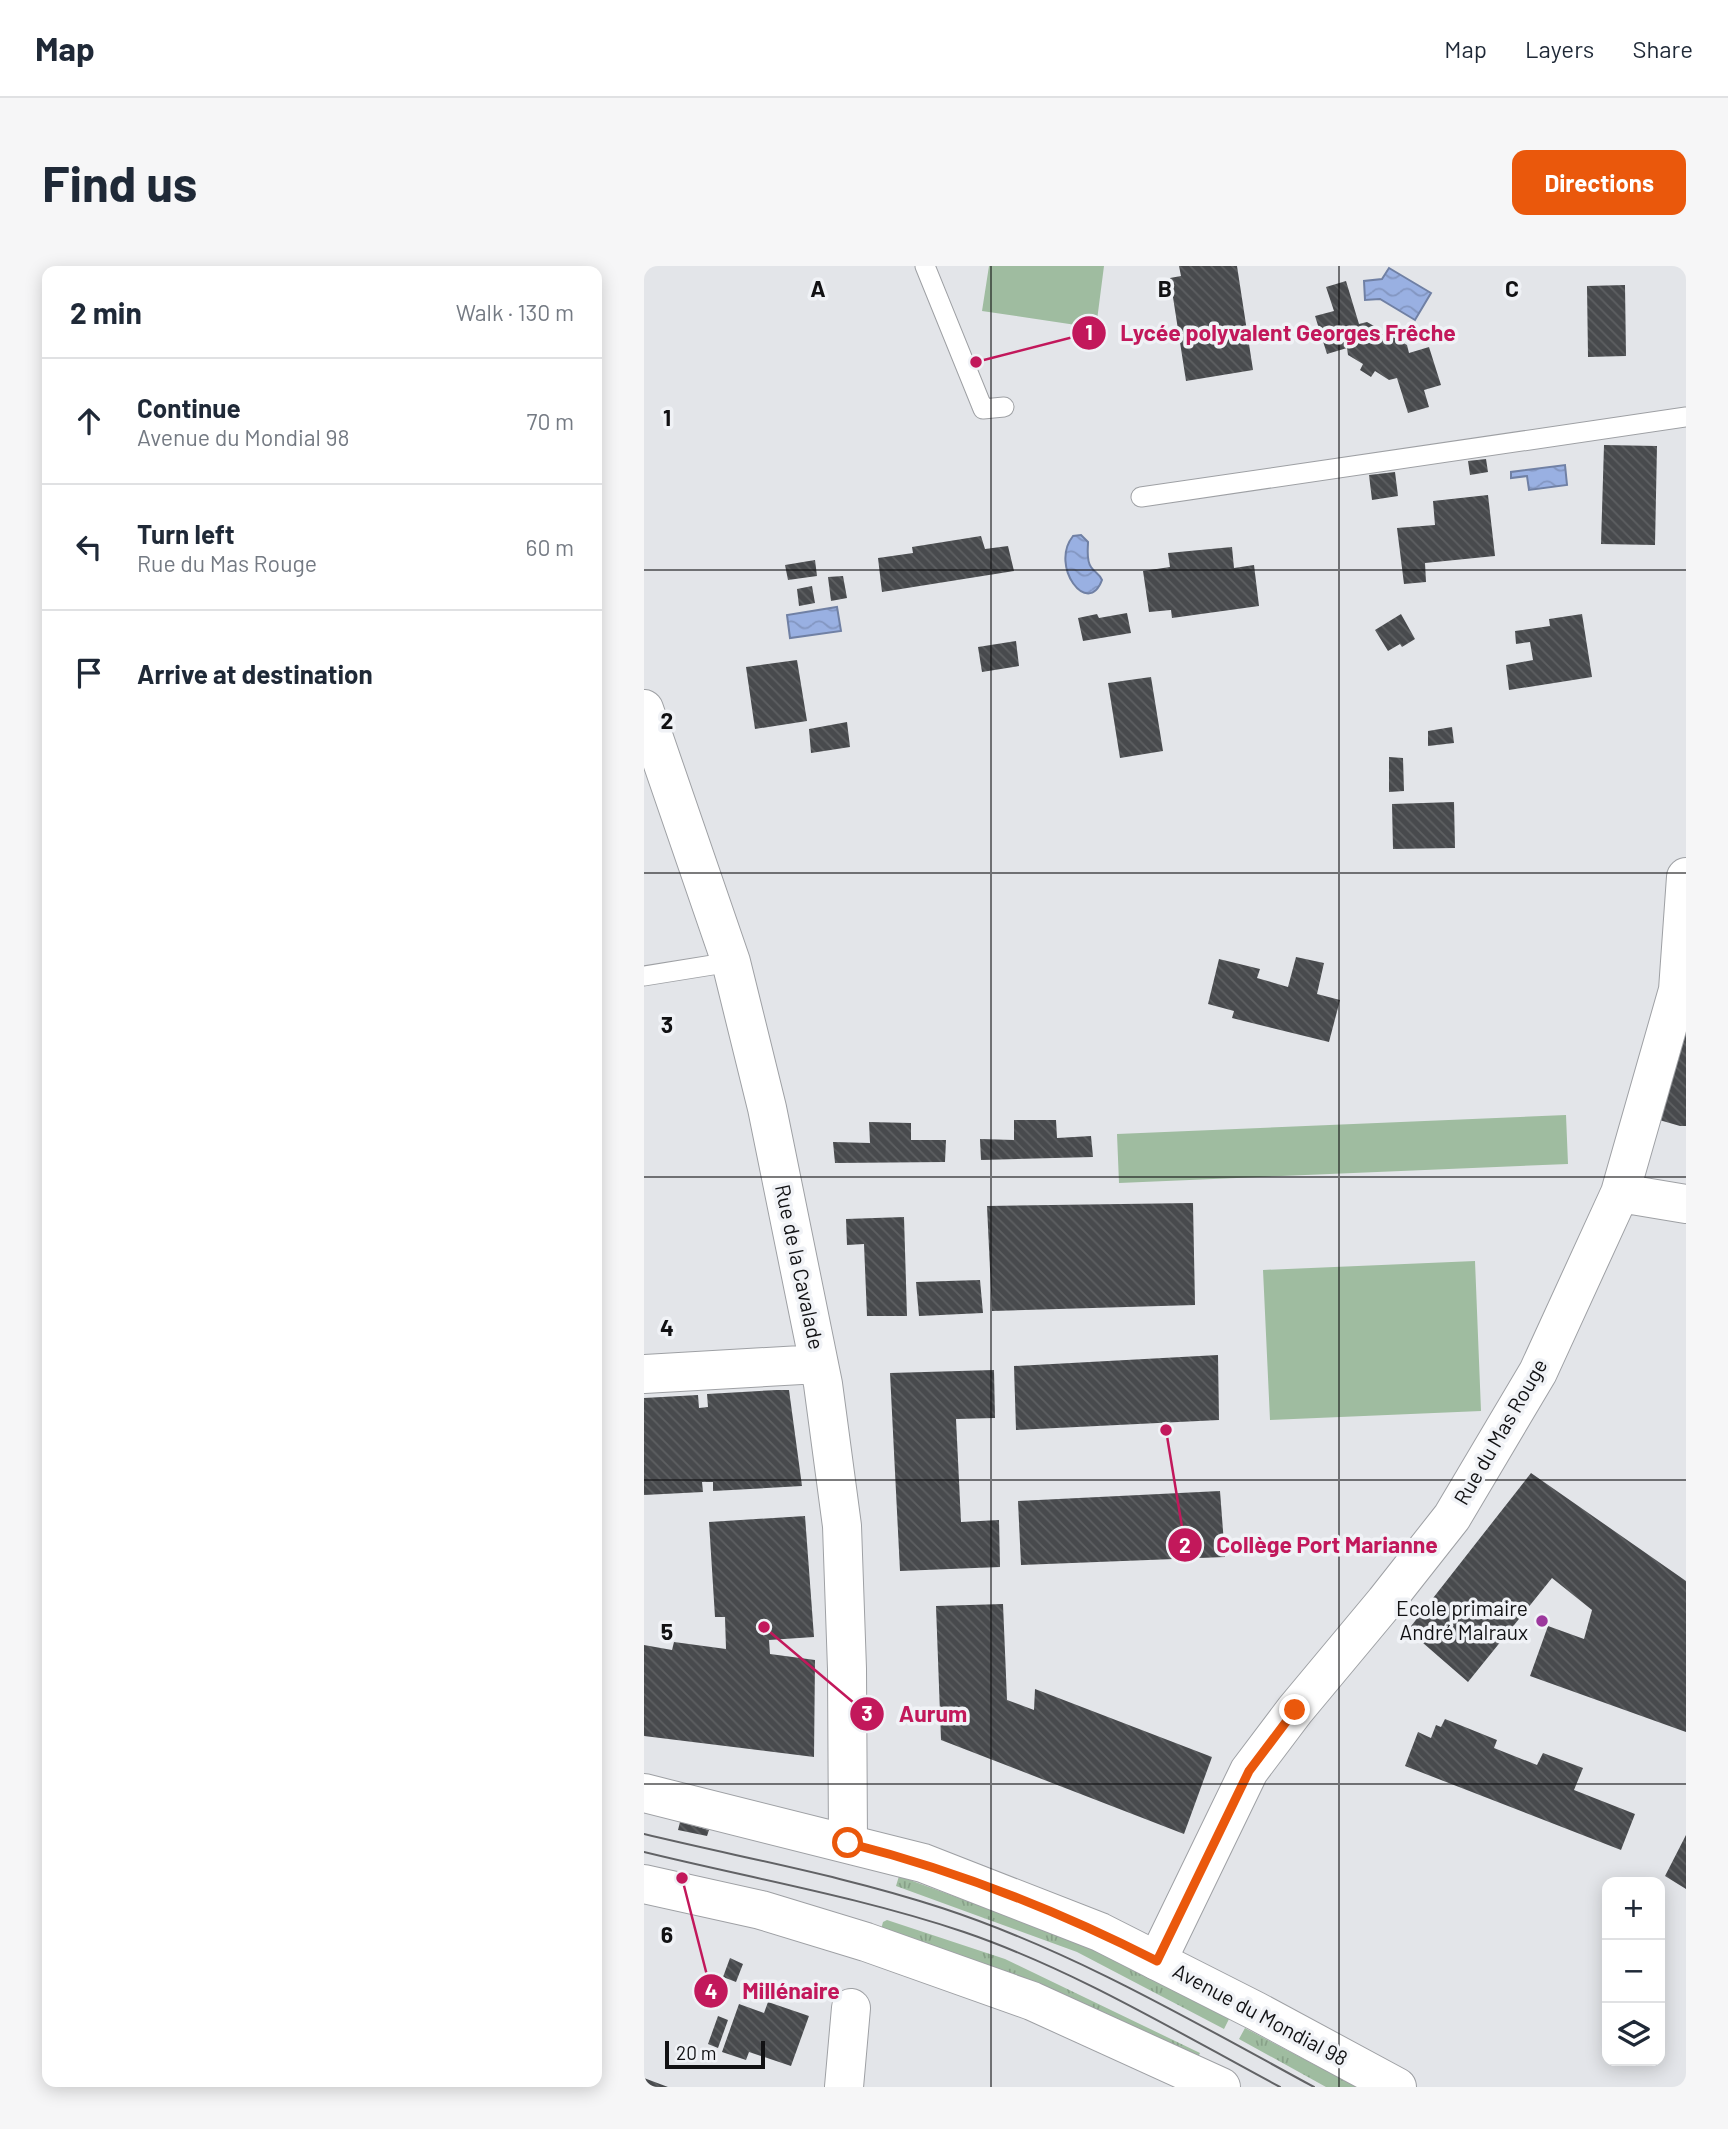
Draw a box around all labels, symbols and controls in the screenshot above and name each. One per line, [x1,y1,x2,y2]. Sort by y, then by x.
text: Map [35,28,95,68]
text: Map [1444,34,1487,63]
text: Layers [1525,34,1594,63]
text: Share [1632,34,1693,63]
button: Directions [1512,150,1686,215]
text: Find us [42,153,197,212]
text: A [810,274,826,302]
text: B [1158,274,1172,302]
text: C [1505,274,1519,302]
text: 2 min [70,294,142,330]
text: Walk · 130 m [456,298,574,326]
callout: Lycée polyvalent Georges Frêche [1072,311,1470,355]
text: Lycée polyvalent Georges Frêche [1120,318,1456,346]
text: 1 [1085,319,1093,344]
text: Continue [137,392,241,423]
icon: ahead [70,402,108,440]
text: 1 [663,403,671,431]
text: 70 m [527,407,574,435]
text: Avenue du Mondial 98 [137,423,349,451]
text: Turn left [137,518,235,549]
icon: left [70,528,108,566]
text: 60 m [526,533,574,561]
text: Rue du Mas Rouge [137,549,317,577]
icon: arrive [70,654,108,692]
text: Arrive at destination [137,658,373,689]
text: 2 [661,706,673,734]
text: 3 [661,1010,673,1038]
street label: Rue de la Cavalade [771,1182,830,1351]
text: 4 [660,1313,674,1341]
street label: Rue du Mas Rouge [1448,1354,1552,1509]
callout: Collège Port Marianne [1167,1523,1452,1567]
text: Collège Port Marianne [1216,1530,1438,1558]
text: 2 [1179,1532,1191,1557]
place label: Ecole primaire André Malraux [1396,1595,1528,1644]
marker: Ecole primaire André Malraux [1534,1613,1550,1629]
text: 5 [661,1617,673,1645]
callout: Aurum [850,1692,982,1736]
route end [1279,1694,1310,1725]
text: Aurum [899,1699,967,1727]
text: 3 [861,1700,873,1725]
route start [832,1827,863,1858]
map controls [1602,1877,1665,2066]
button: + [1602,1877,1665,1940]
text: 6 [661,1920,673,1948]
button: − [1602,1940,1665,2003]
street label: Avenue du Mondial 98 [1169,1957,1352,2070]
callout: Millénaire [694,1969,854,2013]
text: Millénaire [742,1976,840,2004]
text: 4 [705,1978,717,2003]
button: layers [1602,2003,1665,2066]
scale bar [665,2038,765,2070]
text: 20 m [676,2041,716,2064]

